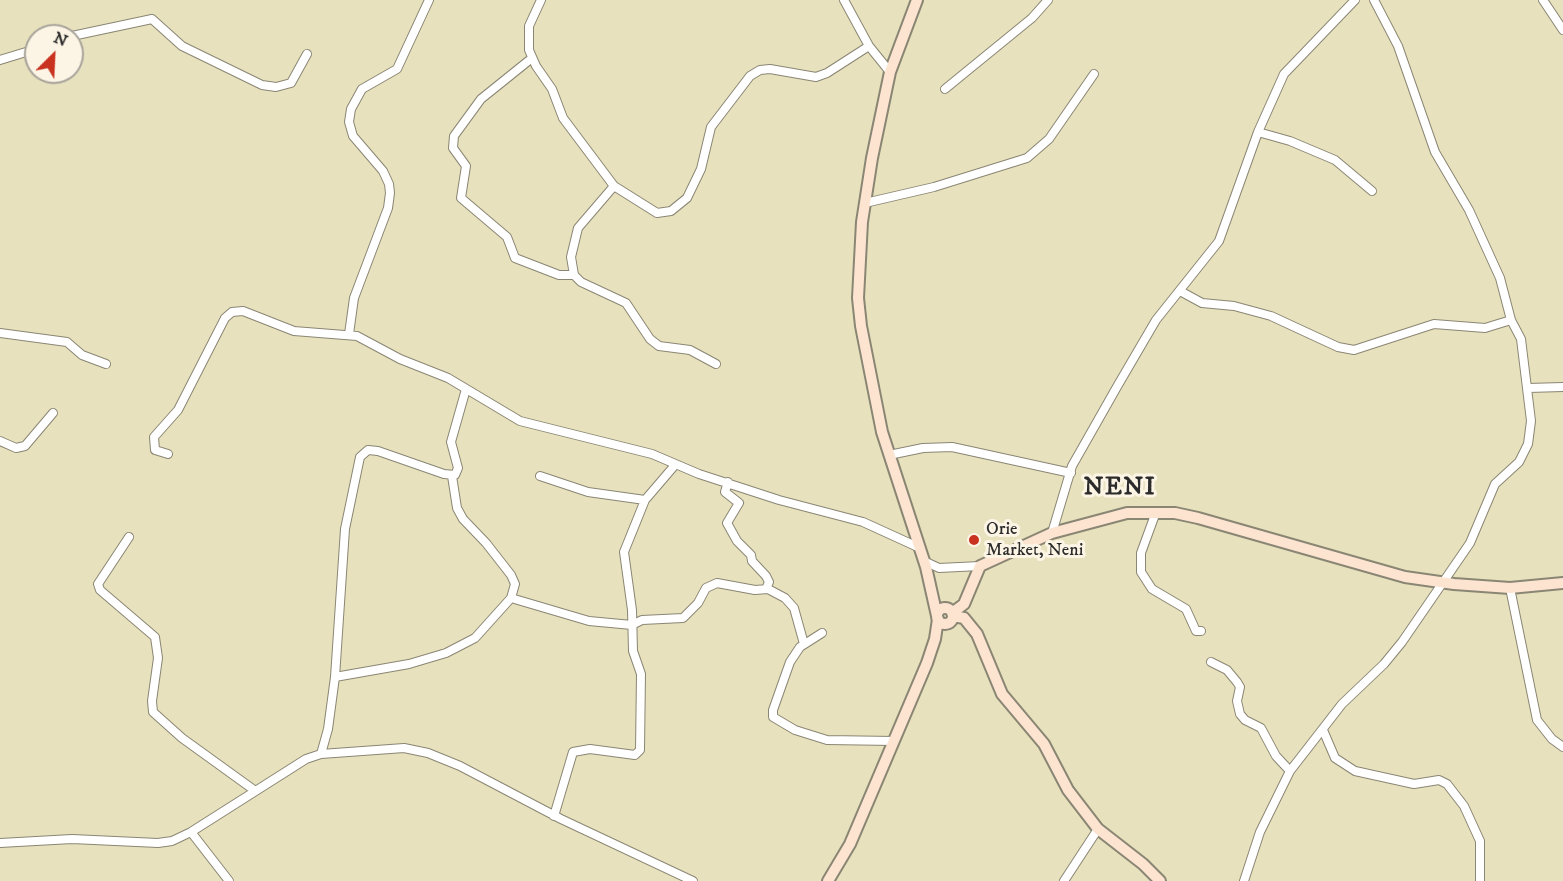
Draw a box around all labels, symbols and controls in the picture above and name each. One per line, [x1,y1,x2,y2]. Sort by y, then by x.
north arrow [24,24,84,84]
text: N [50,28,71,51]
district label: NENI [1084,475,1156,503]
place label: Orie Market, Neni [986,519,1083,562]
marker: Orie Market, Neni [967,533,981,547]

